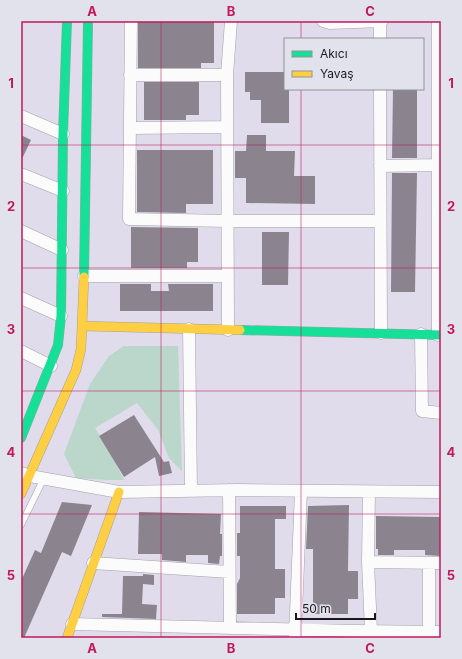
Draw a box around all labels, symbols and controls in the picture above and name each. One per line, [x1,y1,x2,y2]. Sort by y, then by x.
text: A [87,3,97,19]
text: B [227,3,236,19]
text: C [365,3,375,19]
legend [284,38,424,90]
text: Akıcı [320,46,348,61]
text: Yavaş [320,66,354,81]
text: 1 [8,75,14,91]
text: 1 [448,75,454,91]
text: 2 [7,198,15,214]
text: 2 [447,198,455,214]
text: 3 [7,321,15,337]
text: 3 [447,321,455,337]
text: 4 [7,444,16,460]
text: 4 [447,444,456,460]
text: 5 [7,567,15,583]
text: 5 [447,567,455,583]
scale bar [296,595,375,621]
text: 50 m [302,601,331,616]
text: A [87,640,97,656]
text: B [227,640,236,656]
text: C [365,640,375,656]

